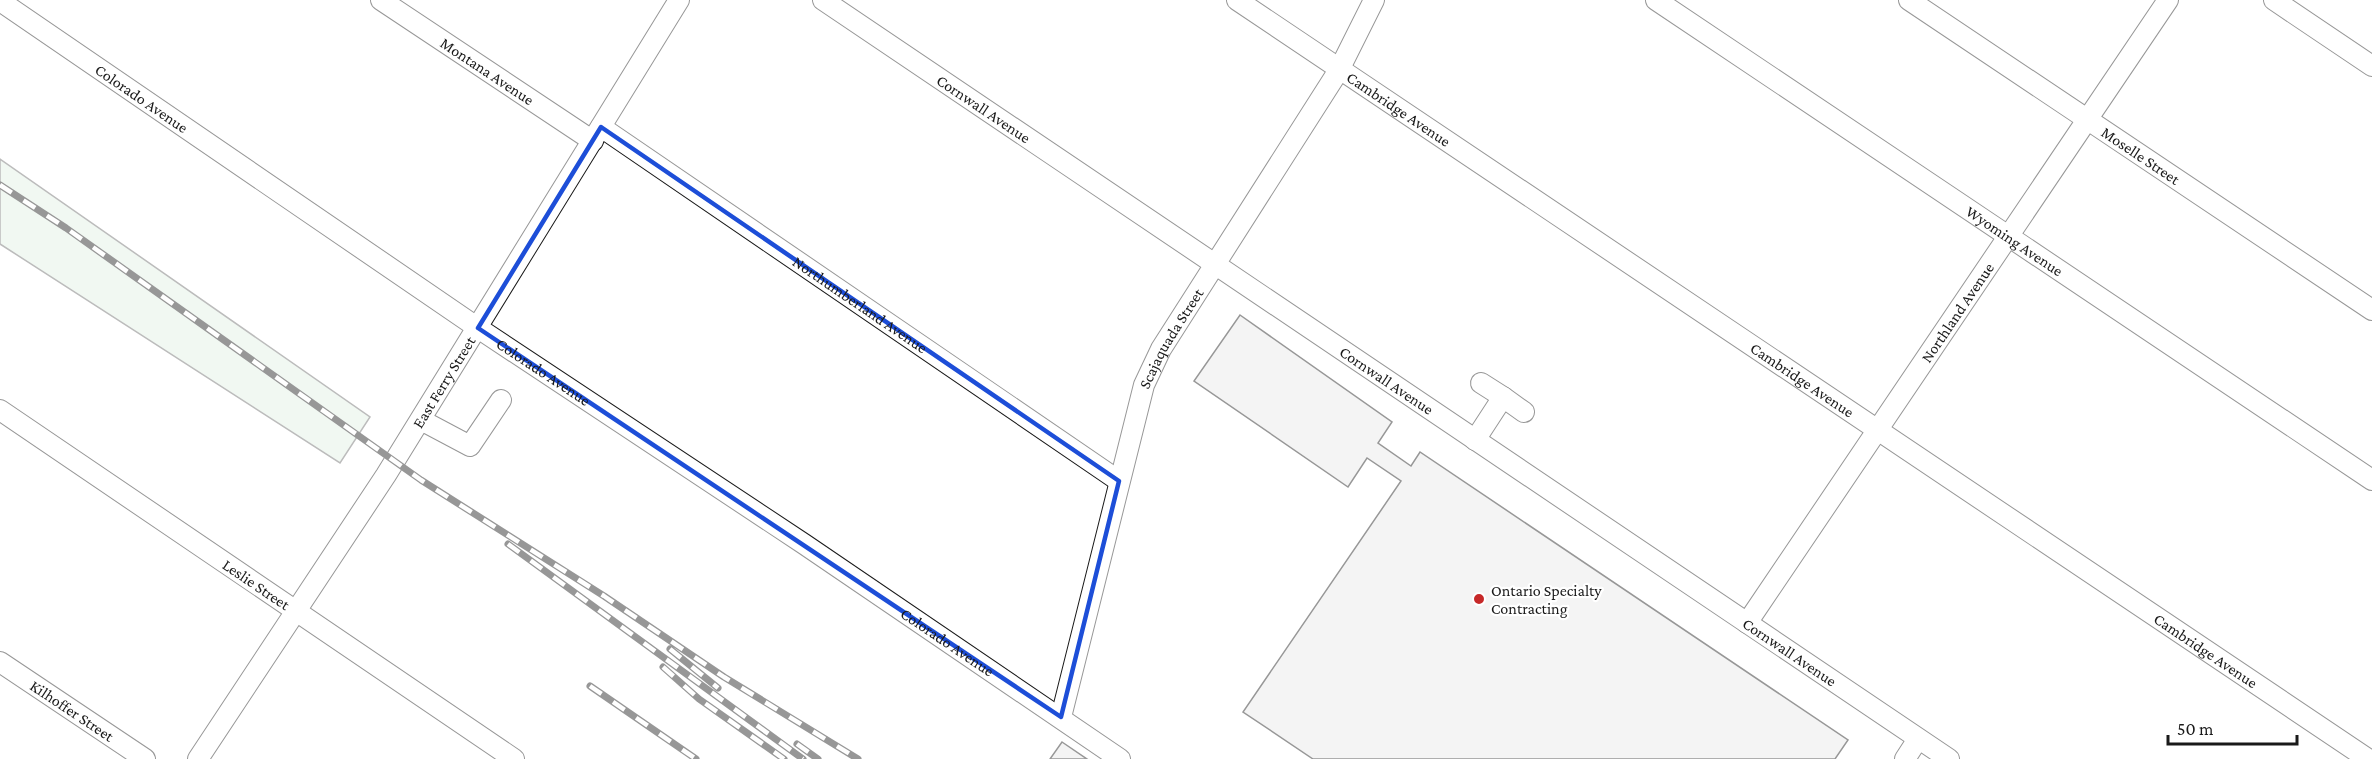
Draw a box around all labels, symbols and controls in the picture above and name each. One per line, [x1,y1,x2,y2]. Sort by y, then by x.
street label: Montana Avenue [437,34,537,108]
street label: Colorado Avenue [92,61,191,136]
street label: Cambridge Avenue [1344,68,1454,150]
street label: Cornwall Avenue [934,71,1034,146]
street label: Moselle Street [2098,123,2183,188]
street label: Wyoming Avenue [1963,202,2066,280]
street label: Northumberland Avenue [790,253,930,356]
street label: Northland Avenue [1918,259,1997,366]
street label: Scajaquada Street [1136,285,1207,391]
street label: East Ferry Street [409,333,479,431]
street label: Colorado Avenue [493,335,593,409]
street label: Cambridge Avenue [1747,339,1857,421]
street label: Cornwall Avenue [1337,343,1437,418]
street label: Leslie Street [219,556,293,614]
place label: Ontario Specialty Contracting [1491,582,1602,618]
marker: Ontario Specialty Contracting [1472,592,1486,606]
street label: Colorado Avenue [898,605,997,680]
street label: Cambridge Avenue [2151,610,2261,691]
street label: Cornwall Avenue [1740,615,1840,690]
street label: Kilhoffer Street [27,677,118,745]
scale bar [2168,708,2297,746]
text: 50 m [2177,719,2214,739]

